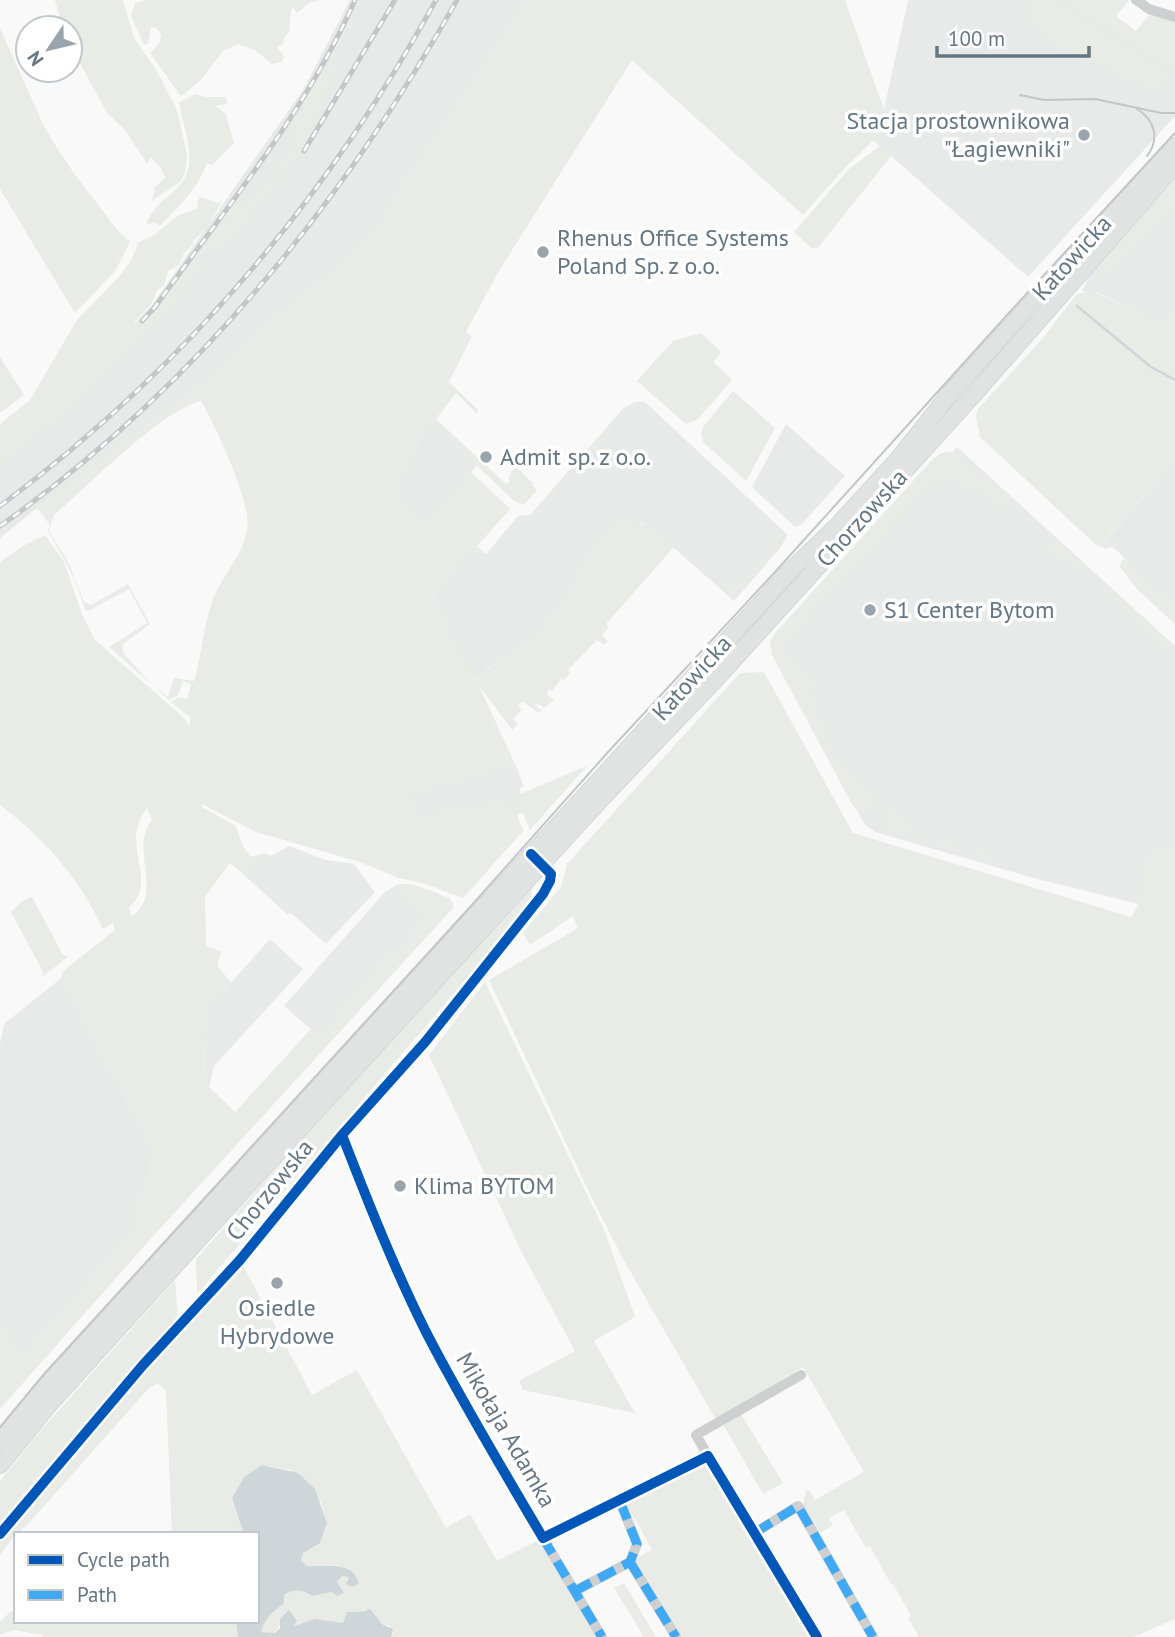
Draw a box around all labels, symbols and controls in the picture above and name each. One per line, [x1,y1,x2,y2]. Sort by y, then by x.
north arrow [14,14,84,84]
scale bar [937,14,1089,58]
text: 100 m [948,25,1005,52]
text: N [22,47,48,71]
place label: Stacja prostownikowa "Łagiewniki" [847,105,1070,164]
marker: Stacja prostownikowa "Łagiewniki" [1076,127,1092,143]
street label: Katowicka [1025,208,1118,307]
place label: Rhenus Office Systems Poland Sp. z o.o. [557,222,789,281]
marker: Rhenus Office Systems Poland Sp. z o.o. [535,244,551,260]
place label: Admit sp. z o.o. [500,441,651,472]
marker: Admit sp. z o.o. [478,449,494,465]
street label: Chorzowska [809,462,914,573]
place label: S1 Center Bytom [884,594,1054,625]
marker: S1 Center Bytom [862,602,878,618]
street label: Katowicka [645,628,738,727]
street label: Chorzowska [219,1133,320,1247]
place label: Klima BYTOM [414,1170,555,1201]
marker: Klima BYTOM [392,1178,408,1194]
marker: Osiedle Hybrydowe [269,1275,285,1291]
place label: Osiedle Hybrydowe [220,1292,334,1351]
street label: Mikołaja Adamka [449,1347,563,1513]
legend [14,1532,259,1623]
text: Cycle path [77,1546,170,1573]
text: Path [77,1581,117,1608]

